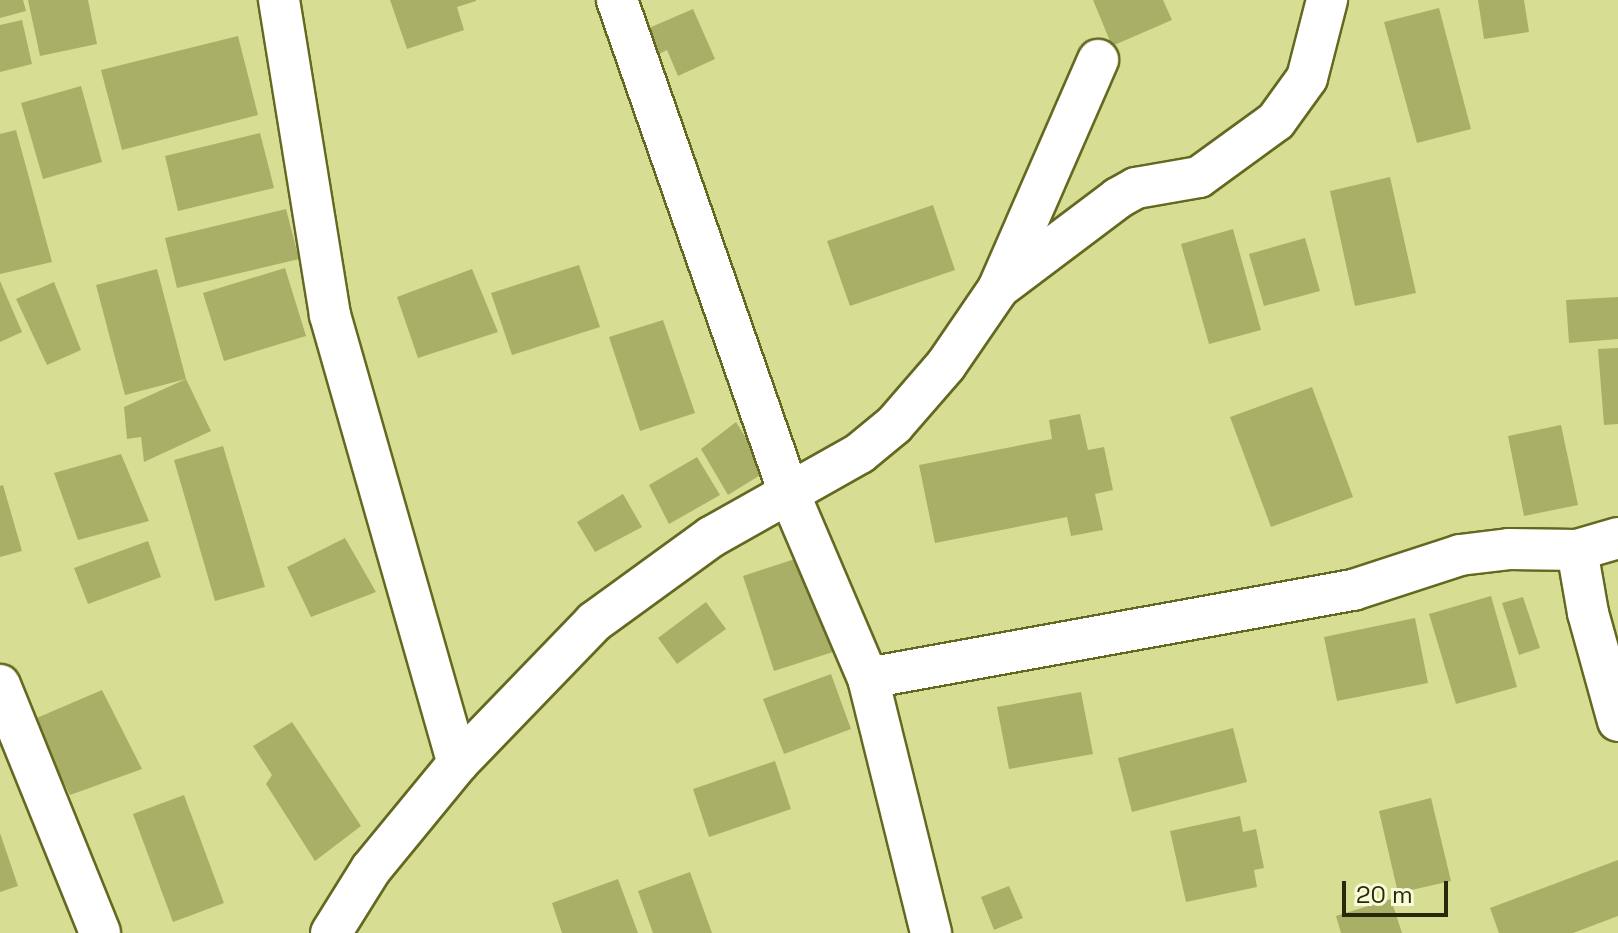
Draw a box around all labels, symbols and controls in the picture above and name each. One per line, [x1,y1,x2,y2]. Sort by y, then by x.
scale bar [1346,865,1452,915]
text: 20 m [1356,879,1413,910]

